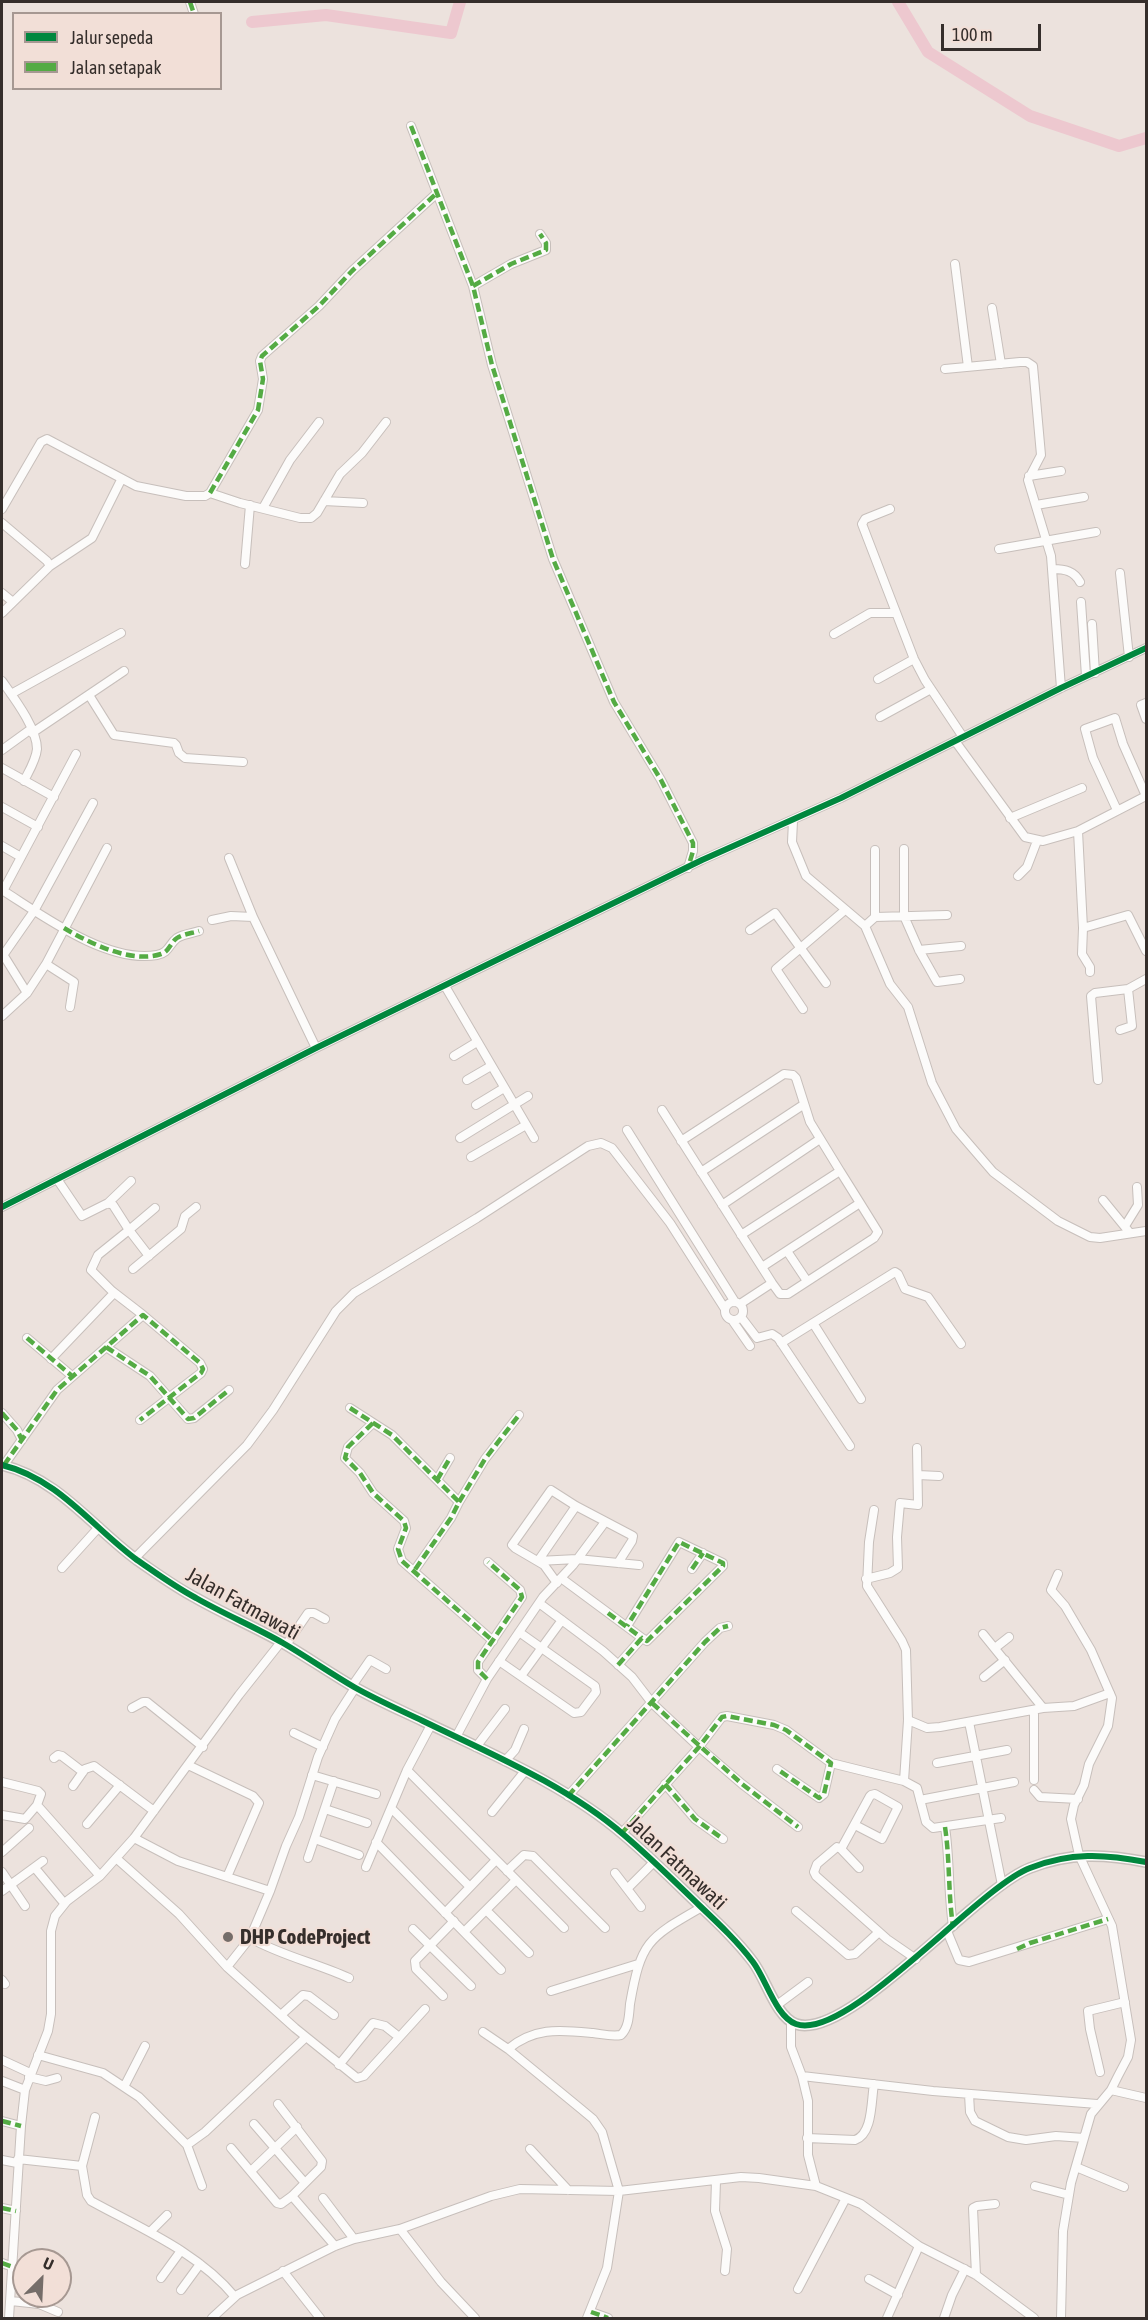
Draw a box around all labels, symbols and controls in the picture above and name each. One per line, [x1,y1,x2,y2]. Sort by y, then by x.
legend [12,12,222,90]
scale bar [944,12,1044,50]
text: 100 m [952,24,993,45]
text: Jalur sepeda [70,27,153,48]
text: Jalan setapak [70,57,161,78]
street label: Jalan Fatmawati [182,1562,304,1646]
street label: Jalan Fatmawati [622,1811,732,1915]
place label: DHP CodeProject [240,1924,370,1950]
marker: DHP CodeProject [221,1930,235,1944]
north arrow [12,2248,72,2308]
text: U [41,2253,56,2274]

